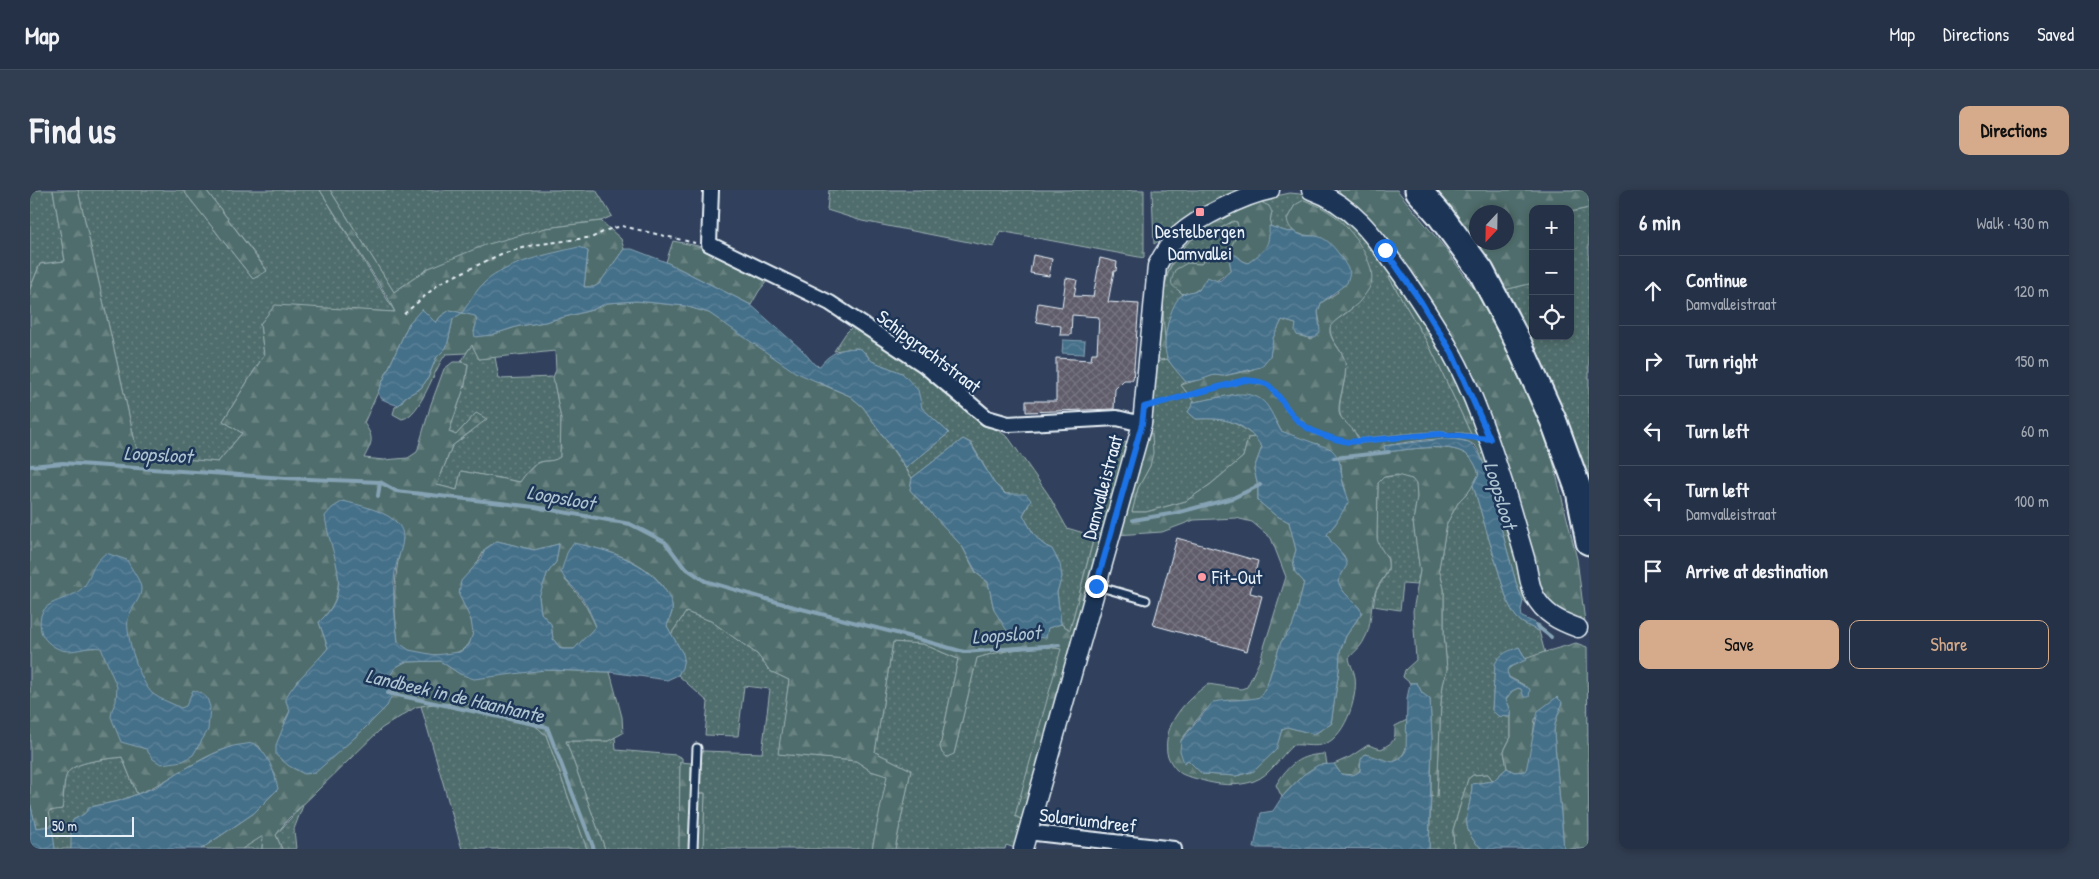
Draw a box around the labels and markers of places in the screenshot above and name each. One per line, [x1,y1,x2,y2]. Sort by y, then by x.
marker: Destelbergen Damvallei [1194,206,1206,218]
place label: Destelbergen Damvallei [1155,218,1245,266]
place label: Fit-Out [1211,564,1263,590]
marker: Fit-Out [1196,571,1208,583]

